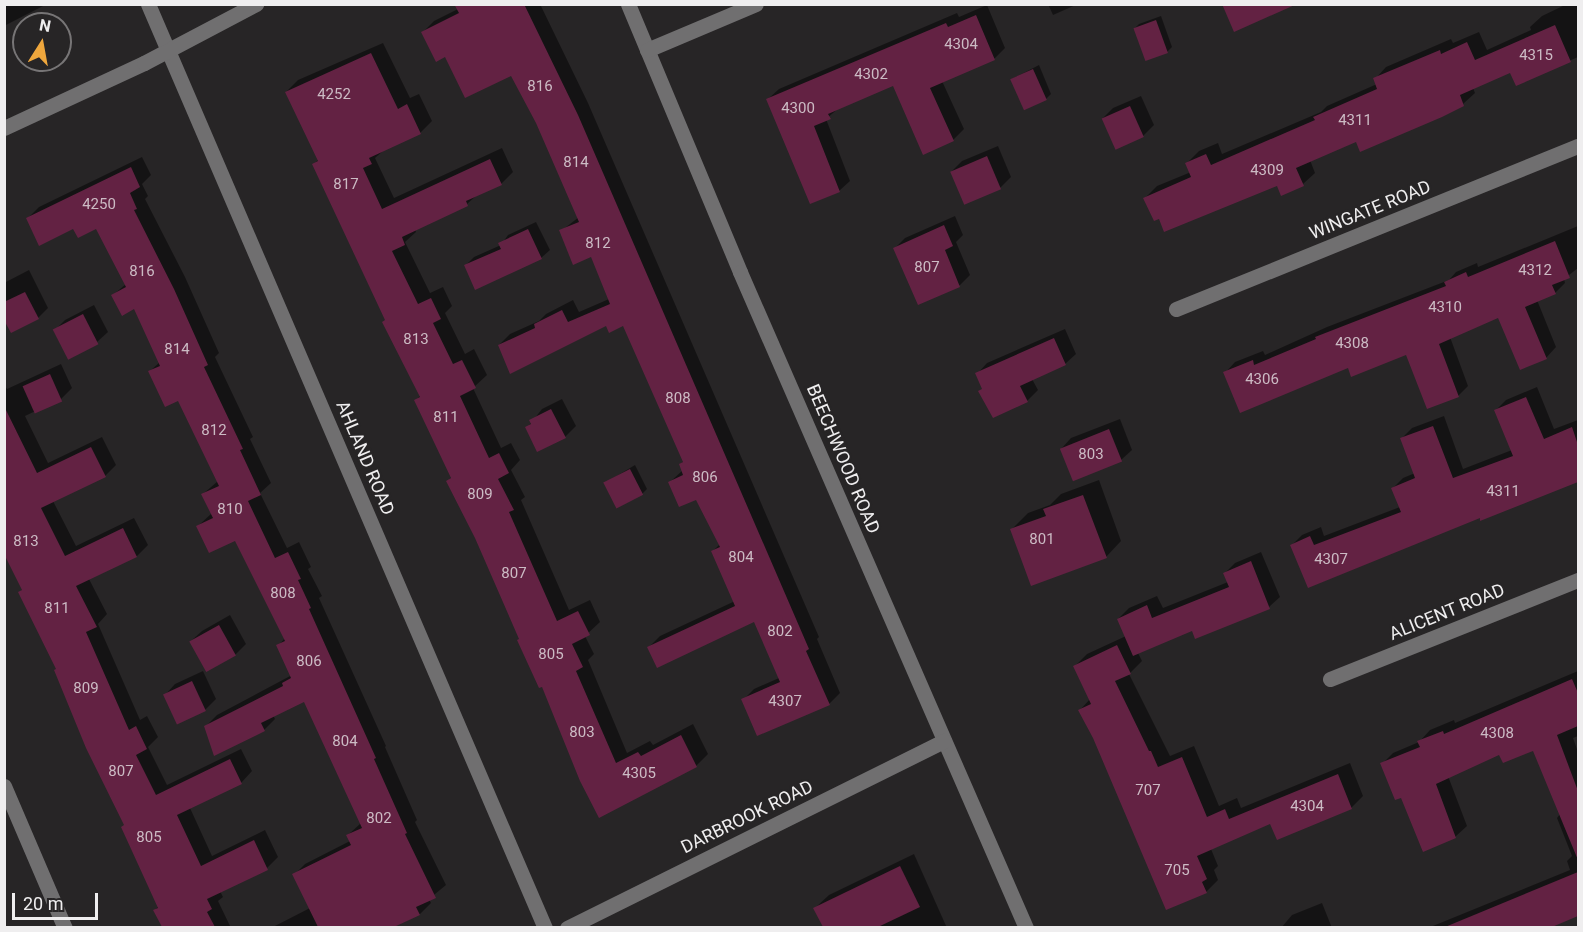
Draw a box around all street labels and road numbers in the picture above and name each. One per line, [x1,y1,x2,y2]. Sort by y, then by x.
street label: WINGATE ROAD [1306,176,1434,244]
street label: BEECHWOOD ROAD [802,381,884,537]
street label: AHLAND ROAD [331,398,399,518]
street label: ALICENT ROAD [1386,579,1508,645]
street label: DARBROOK ROAD [677,776,817,858]

